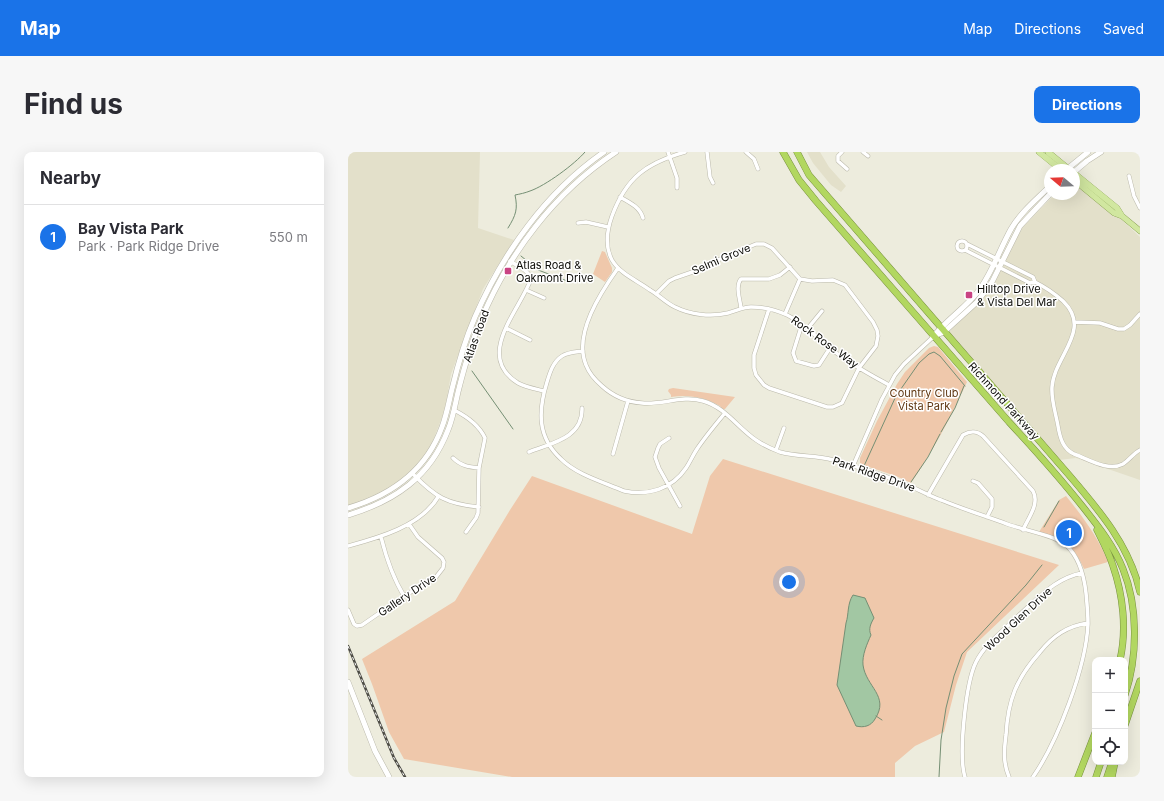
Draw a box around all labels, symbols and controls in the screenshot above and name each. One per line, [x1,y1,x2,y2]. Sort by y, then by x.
text: Map [20,17,61,40]
text: Map [963,20,992,37]
text: Directions [1014,20,1081,37]
text: Saved [1103,20,1144,37]
button: Directions [1034,86,1140,123]
text: Find us [24,87,123,121]
north arrow [1044,164,1080,200]
text: Nearby [40,168,101,188]
text: Bay Vista Park [78,219,184,238]
text: 1 [50,229,56,245]
text: 550 m [269,229,308,245]
text: Park · Park Ridge Drive [78,238,219,254]
street label: Selmi Grove [690,240,752,278]
place label: Atlas Road & Oakmont Drive [516,258,593,285]
marker: Atlas Road & Oakmont Drive [503,266,513,276]
place label: Hilltop Drive & Vista Del Mar [977,282,1057,309]
marker: Hilltop Drive & Vista Del Mar [964,290,974,300]
street label: Atlas Road [460,308,492,364]
street label: Rock Rose Way [788,313,862,371]
street label: Richmond Parkway [965,359,1043,443]
park label: Country Club Vista Park [890,386,959,413]
street label: Park Ridge Drive [831,453,917,495]
pin: 1 [1056,518,1082,548]
street label: Gallery Drive [375,570,439,620]
your location [779,572,799,592]
street label: Wood Glen Drive [981,584,1055,654]
map controls [1092,657,1128,765]
button: + [1092,657,1128,693]
button: − [1092,693,1128,729]
button: locate [1092,729,1128,765]

